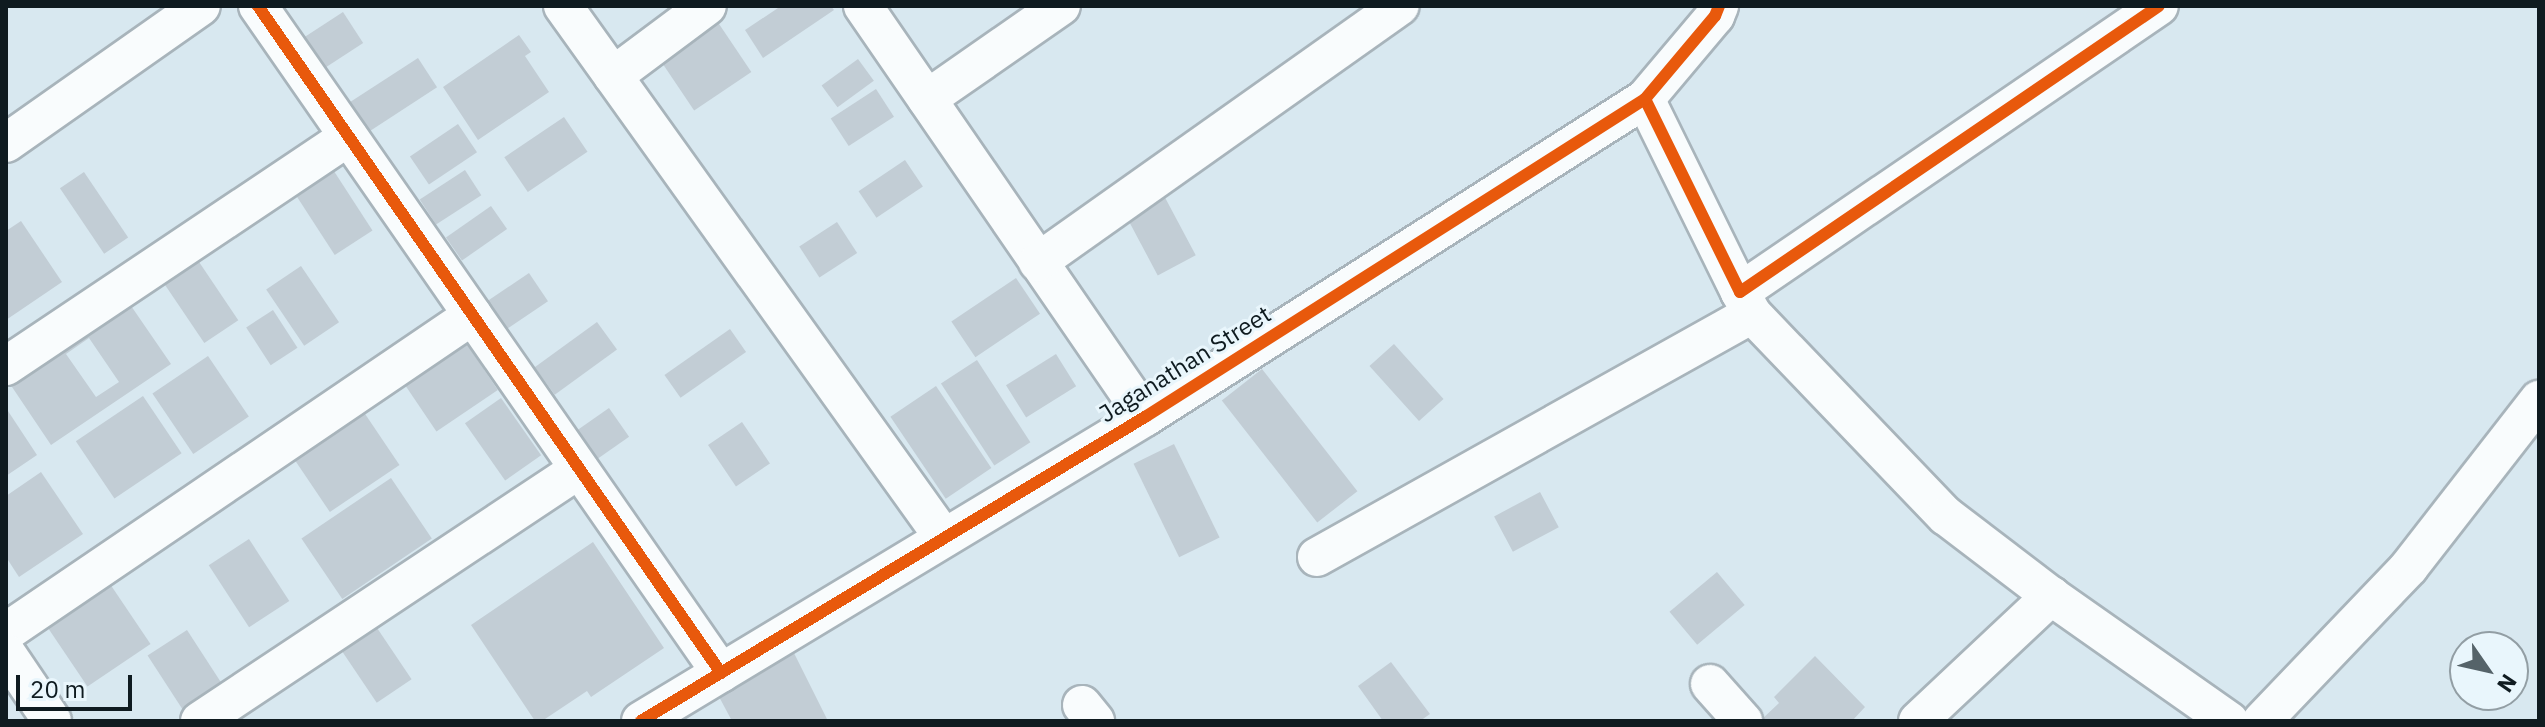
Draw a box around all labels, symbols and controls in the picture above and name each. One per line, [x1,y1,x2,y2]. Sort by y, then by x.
street label: Jaganathan Street [1094,300,1276,428]
north arrow [2449,631,2529,711]
scale bar [20,659,136,709]
text: N [2491,669,2524,698]
text: 20 m [30,673,85,705]

